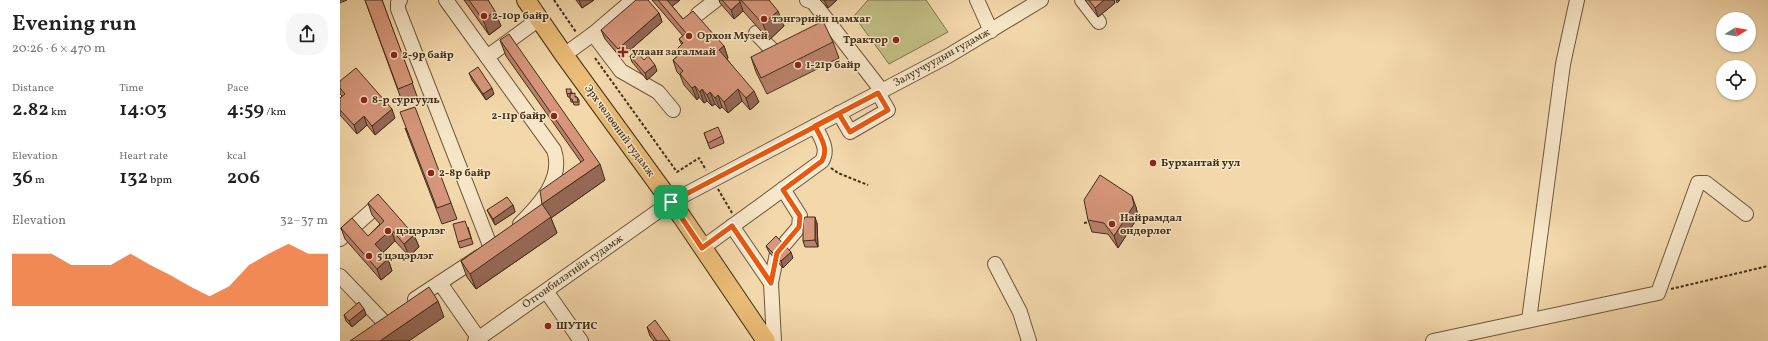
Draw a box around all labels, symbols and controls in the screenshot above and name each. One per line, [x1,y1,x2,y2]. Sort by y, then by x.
text: Evening run [12,9,137,40]
place label: 2-10р байр [492,9,549,24]
marker: 2-10р байр [479,11,489,21]
place label: тэнгэрийн цамхаг [772,12,871,27]
north arrow [1716,12,1756,52]
map controls [1716,12,1756,100]
button: share [286,13,328,55]
marker: тэнгэрийн цамхаг [759,14,769,24]
street label: Залуучуудын гудамж [891,25,993,91]
place label: Орхон Myзей [697,29,768,44]
marker: Орхон Myзей [684,31,694,41]
place label: Трактор [843,33,888,48]
marker: Трактор [891,35,901,45]
text: 20:26 · 6 × 470 m [12,40,105,58]
place label: улаан загалмай [632,45,716,60]
marker: улаан загалмай [617,46,629,58]
place label: 2-9р байр [402,48,454,63]
marker: 2-9р байр [389,50,399,60]
place label: 1-21р байр [806,58,860,73]
marker: 1-21р байр [793,60,803,70]
button: locate [1716,60,1756,100]
text: Distance [12,81,54,96]
text: Time [119,81,143,96]
text: Pace [227,81,249,96]
street label: Эрх чөлөөний гудамж [580,82,658,180]
place label: 8-р сургууль [372,93,440,108]
marker: 8-р сургууль [359,95,369,105]
text: 2.82 [12,96,49,124]
text: 14:03 [119,96,167,124]
text: 4:59 [227,96,264,124]
text: km [49,105,67,120]
text: /km [264,105,286,120]
place label: 2-11р байр [491,109,546,124]
marker: 2-11р байр [549,111,559,121]
text: Elevation [12,149,58,164]
text: Heart rate [119,149,168,164]
text: kcal [227,149,246,164]
place label: Бурхантай уул [1161,156,1241,171]
marker: Бурхантай уул [1148,158,1158,168]
text: 36 [12,164,33,192]
text: 132 [119,164,148,192]
text: 206 [227,164,260,192]
place label: 2-8р байр [439,166,491,181]
marker: 2-8р байр [426,168,436,178]
text: m [33,173,45,188]
text: bpm [148,173,172,188]
pin [654,185,688,219]
icon: arrive [660,191,682,213]
place label: Найрамдал өндөрлөг [1120,211,1183,239]
text: Elevation [12,212,66,230]
text: 32–37 m [280,212,328,230]
marker: Найрамдал өндөрлөг [1107,219,1117,229]
place label: цэцэрлэг [396,224,446,239]
marker: цэцэрлэг [383,226,393,236]
street label: Отгонбилэгийн гудамж [520,231,627,313]
place label: 5 цэцэрлэг [377,249,434,264]
marker: 5 цэцэрлэг [364,251,374,261]
place label: ШУТИС [556,319,598,334]
marker: ШУТИС [543,321,553,331]

